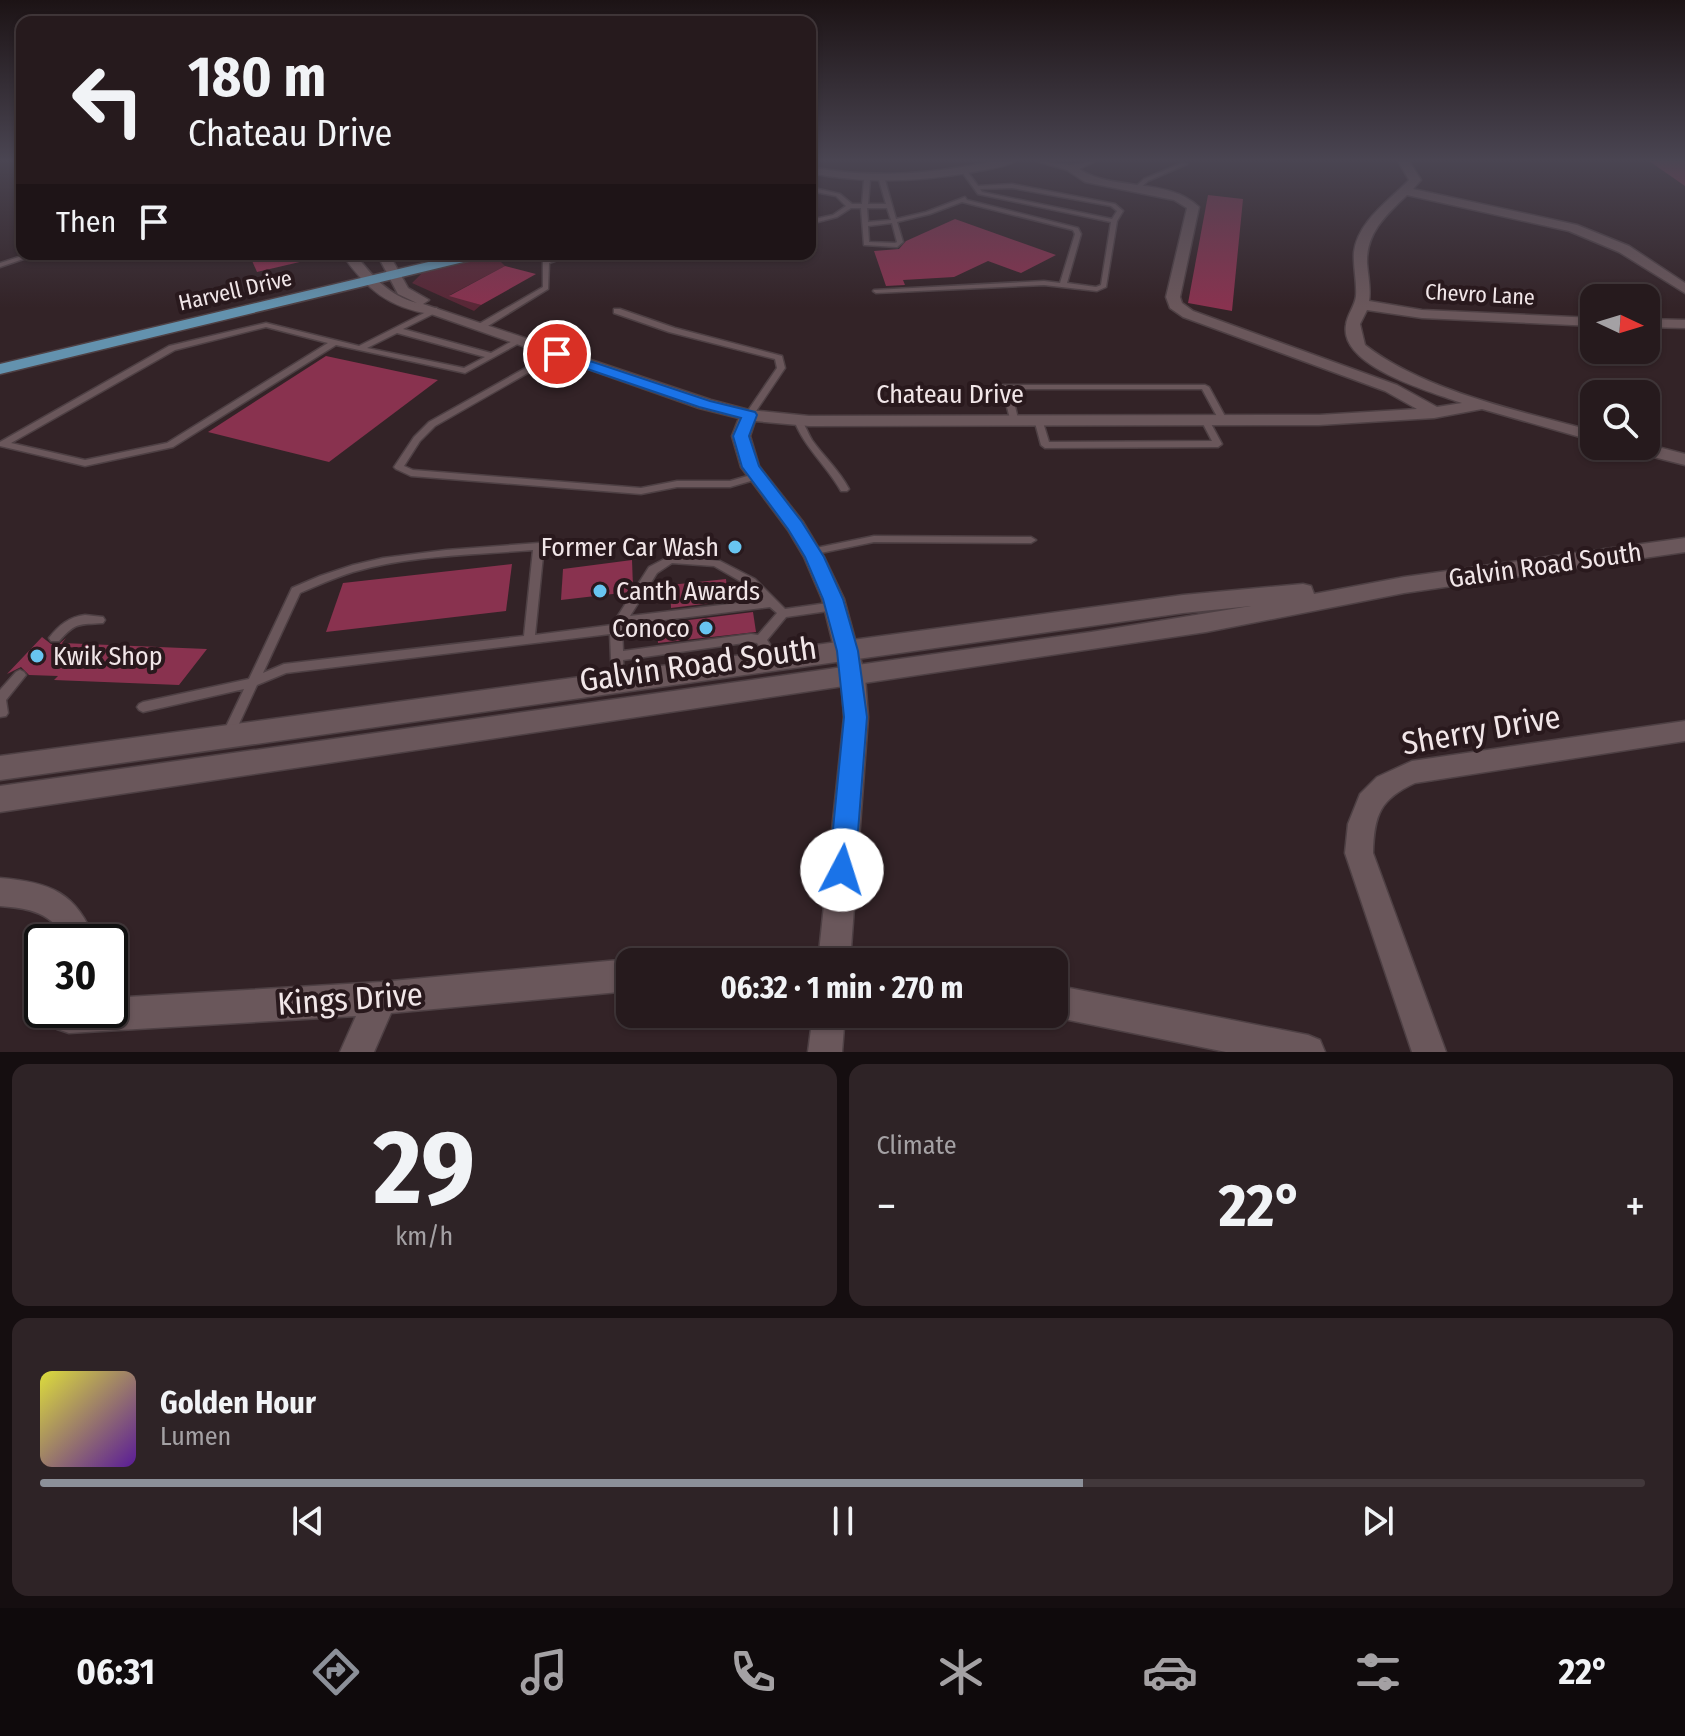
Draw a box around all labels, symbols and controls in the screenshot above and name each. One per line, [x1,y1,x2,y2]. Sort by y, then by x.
text: 180 m [188,44,326,111]
icon: left [56,48,160,152]
text: Chateau Drive [188,112,392,156]
icon: arrive [132,200,176,244]
text: Then [56,204,116,240]
street label: Harvell Drive [176,264,295,317]
street label: Chevro Lane [1424,278,1535,311]
north arrow [1580,284,1660,364]
map controls [1580,284,1660,460]
pin [523,320,591,388]
icon: arrive [535,332,579,376]
street label: Chateau Drive [876,379,1024,410]
button: search [1580,380,1660,460]
place label: Former Car Wash [541,532,719,563]
street label: Galvin Road South [1447,537,1643,594]
marker: Former Car Wash [726,538,744,556]
place label: Canth Awards [616,576,760,607]
marker: Canth Awards [591,582,609,600]
place label: Conoco [612,613,690,644]
marker: Conoco [697,619,715,637]
street label: Galvin Road South [577,629,819,699]
place label: Kwik Shop [53,641,163,672]
marker: Kwik Shop [28,647,46,665]
street label: Sherry Drive [1399,697,1563,763]
position arrow [800,828,884,912]
speed limit sign: 30 [24,924,128,1028]
text: 06:32 · 1 min · 270 m [720,970,964,1006]
street label: Kings Drive [276,975,424,1023]
text: 29 [374,1106,475,1231]
text: Climate [877,1130,957,1161]
text: 22° [1219,1170,1302,1242]
text: − [877,1180,896,1233]
text: + [1625,1180,1645,1233]
text: km/h [395,1221,453,1252]
text: Golden Hour [160,1385,316,1421]
text: Lumen [160,1421,231,1452]
icon: previous [286,1499,330,1543]
icon: pause [821,1499,865,1543]
icon: next [1356,1499,1400,1543]
icon: directions [308,1644,364,1700]
icon: music [516,1644,572,1700]
icon: phone [725,1644,781,1700]
icon: climate [933,1644,989,1700]
icon: car [1142,1644,1198,1700]
icon: filters [1350,1644,1406,1700]
text: 06:31 [76,1650,155,1694]
text: 22° [1558,1650,1609,1694]

